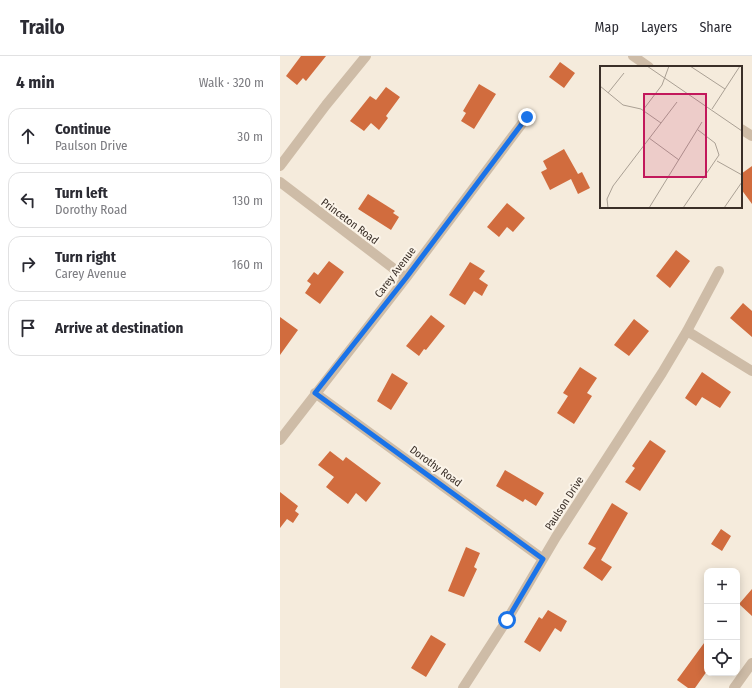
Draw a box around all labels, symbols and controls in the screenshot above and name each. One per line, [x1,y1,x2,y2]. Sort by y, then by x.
text: Trailo [20,16,65,39]
text: Map [595,19,619,36]
text: Layers [641,19,677,36]
text: Share [699,19,732,36]
inset map [600,66,742,208]
text: 4 min [16,72,55,93]
text: Walk · 320 m [199,75,264,90]
route end [518,108,536,126]
text: Continue [55,120,111,138]
icon: ahead [17,125,39,147]
text: 30 m [237,129,263,144]
text: Paulson Drive [55,138,128,153]
text: Turn left [55,184,108,202]
icon: left [17,189,39,211]
text: 130 m [232,193,263,208]
street label: Princeton Road [319,196,381,247]
text: Dorothy Road [55,202,127,217]
street label: Carey Avenue [372,244,419,300]
text: Turn right [55,248,116,266]
icon: right [17,253,39,275]
text: 160 m [232,257,263,272]
text: Carey Avenue [55,266,126,281]
icon: arrive [17,317,39,339]
text: Arrive at destination [55,319,183,337]
street label: Dorothy Road [407,443,464,490]
street label: Paulson Drive [542,474,587,533]
map controls [704,568,740,676]
button: + [704,568,740,604]
button: − [704,604,740,640]
route start [498,611,516,629]
button: locate [704,640,740,676]

